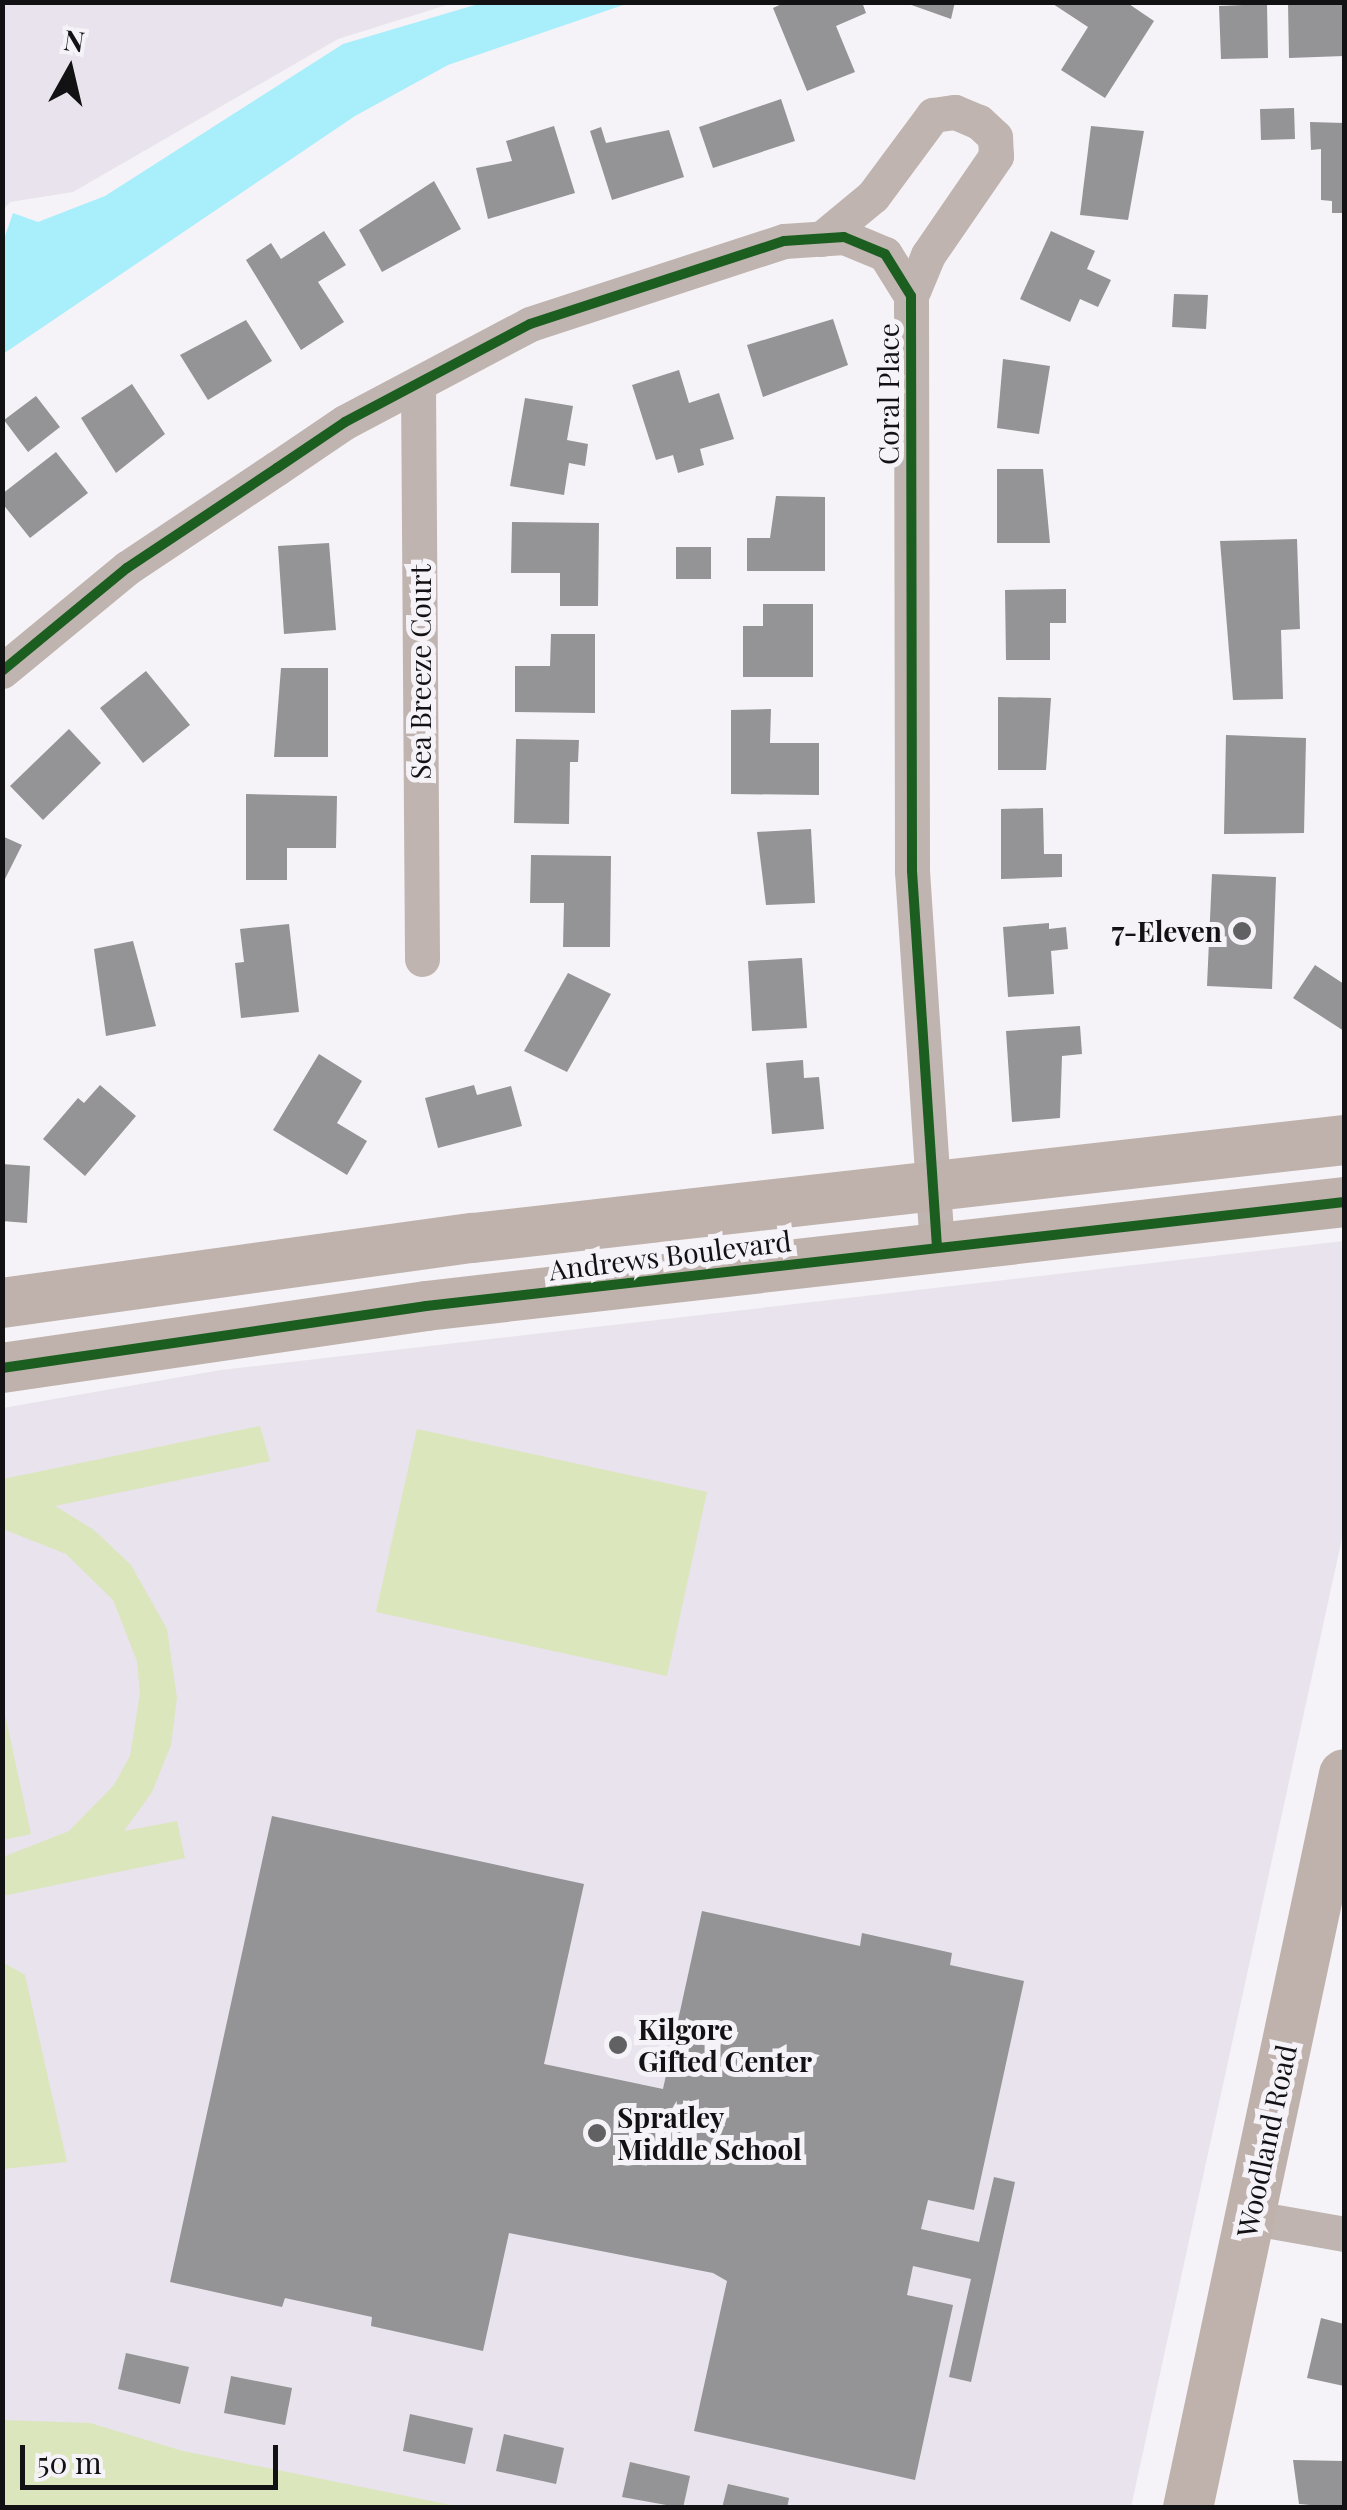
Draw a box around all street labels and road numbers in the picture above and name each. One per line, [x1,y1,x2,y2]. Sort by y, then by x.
street label: Coral Place [871,323,905,465]
street label: Sea Breeze Court [403,564,437,780]
street label: Andrews Boulevard [547,1223,793,1287]
street label: Woodland Road [1229,2042,1303,2240]

